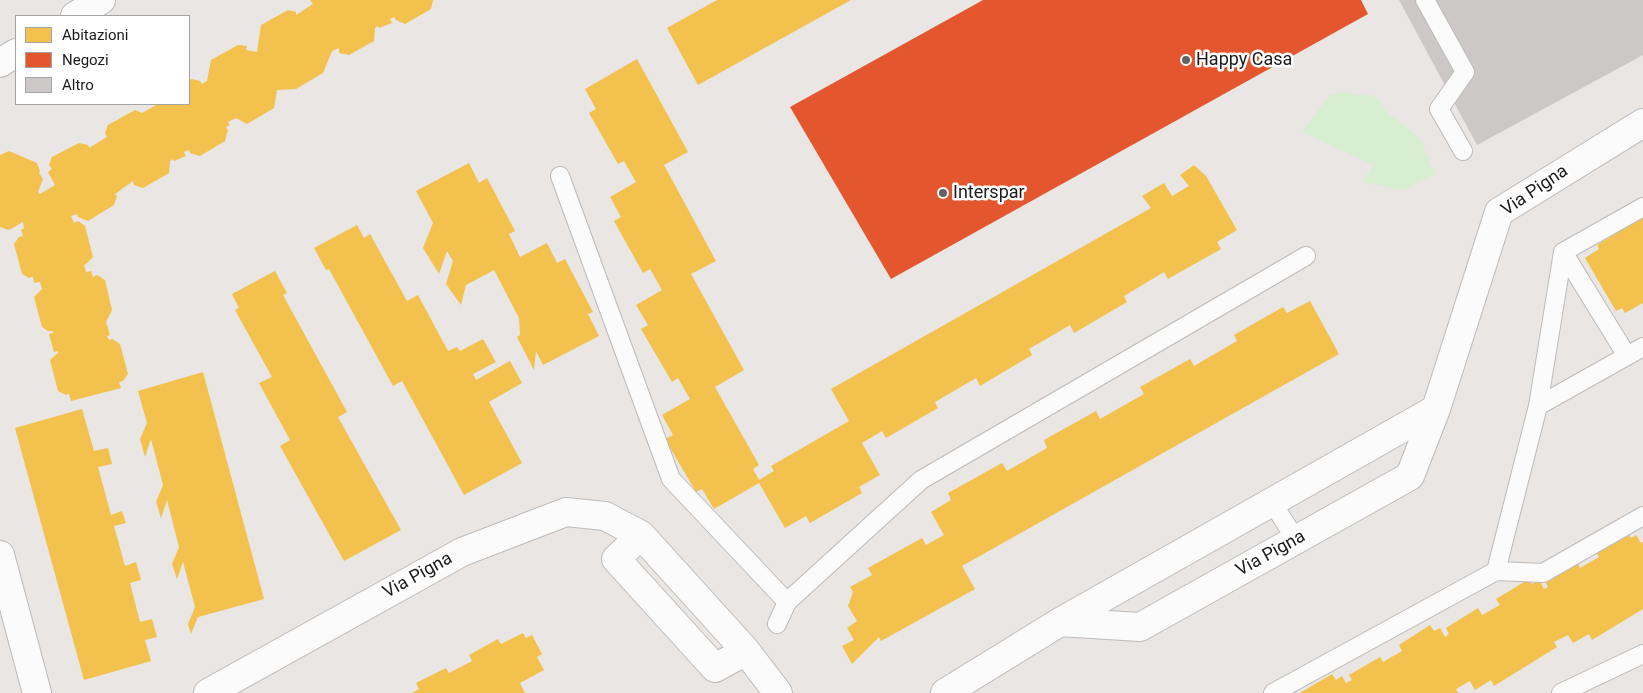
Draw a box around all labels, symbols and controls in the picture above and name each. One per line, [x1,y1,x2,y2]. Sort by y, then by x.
legend [15,15,190,105]
text: Abitazioni [62,26,129,44]
place label: Happy Casa [1196,49,1292,71]
text: Negozi [62,51,109,69]
marker: Happy Casa [1180,54,1192,66]
text: Altro [62,76,94,94]
street label: Via Pigna [1498,161,1572,221]
place label: Interspar [953,182,1025,204]
marker: Interspar [937,187,949,199]
street label: Via Pigna [1233,526,1309,582]
street label: Via Pigna [380,548,456,604]

